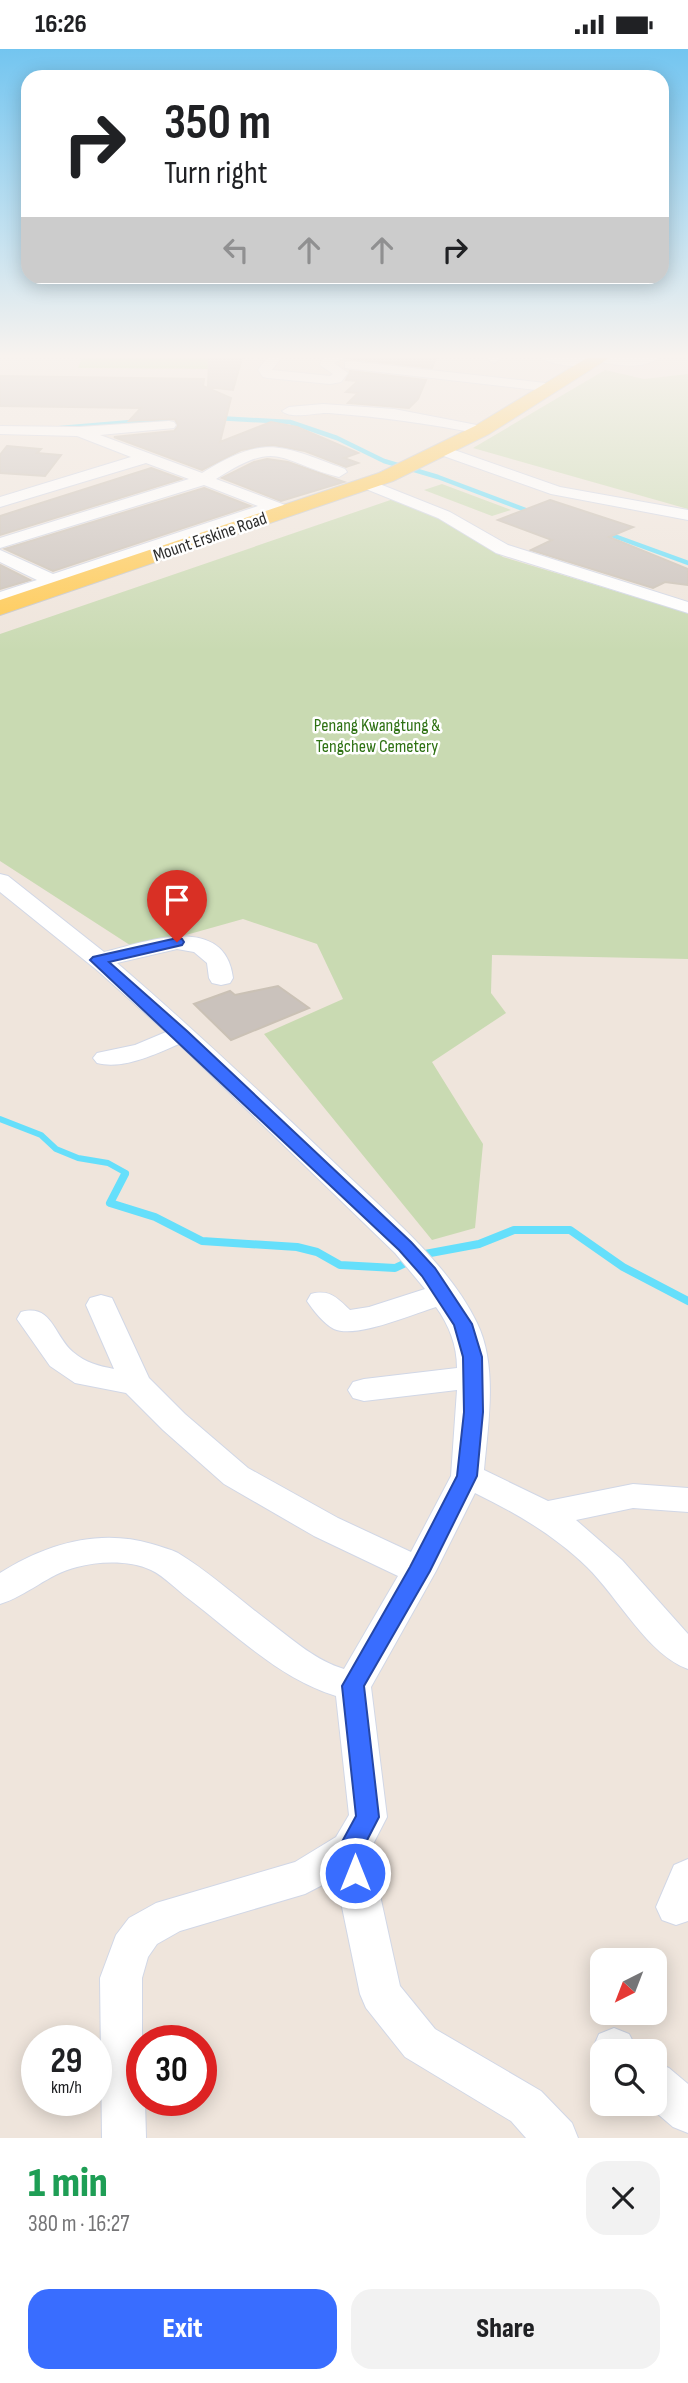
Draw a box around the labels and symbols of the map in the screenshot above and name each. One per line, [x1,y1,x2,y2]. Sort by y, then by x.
street label: Mount Erskine Road [150,508,270,566]
park label: Penang Kwangtung & Tengchew Cemetery [314,715,440,757]
pin [147,870,207,942]
position arrow [318,1836,392,1910]
north arrow [590,1948,667,2025]
speed limit sign: 30 [126,2025,217,2116]

